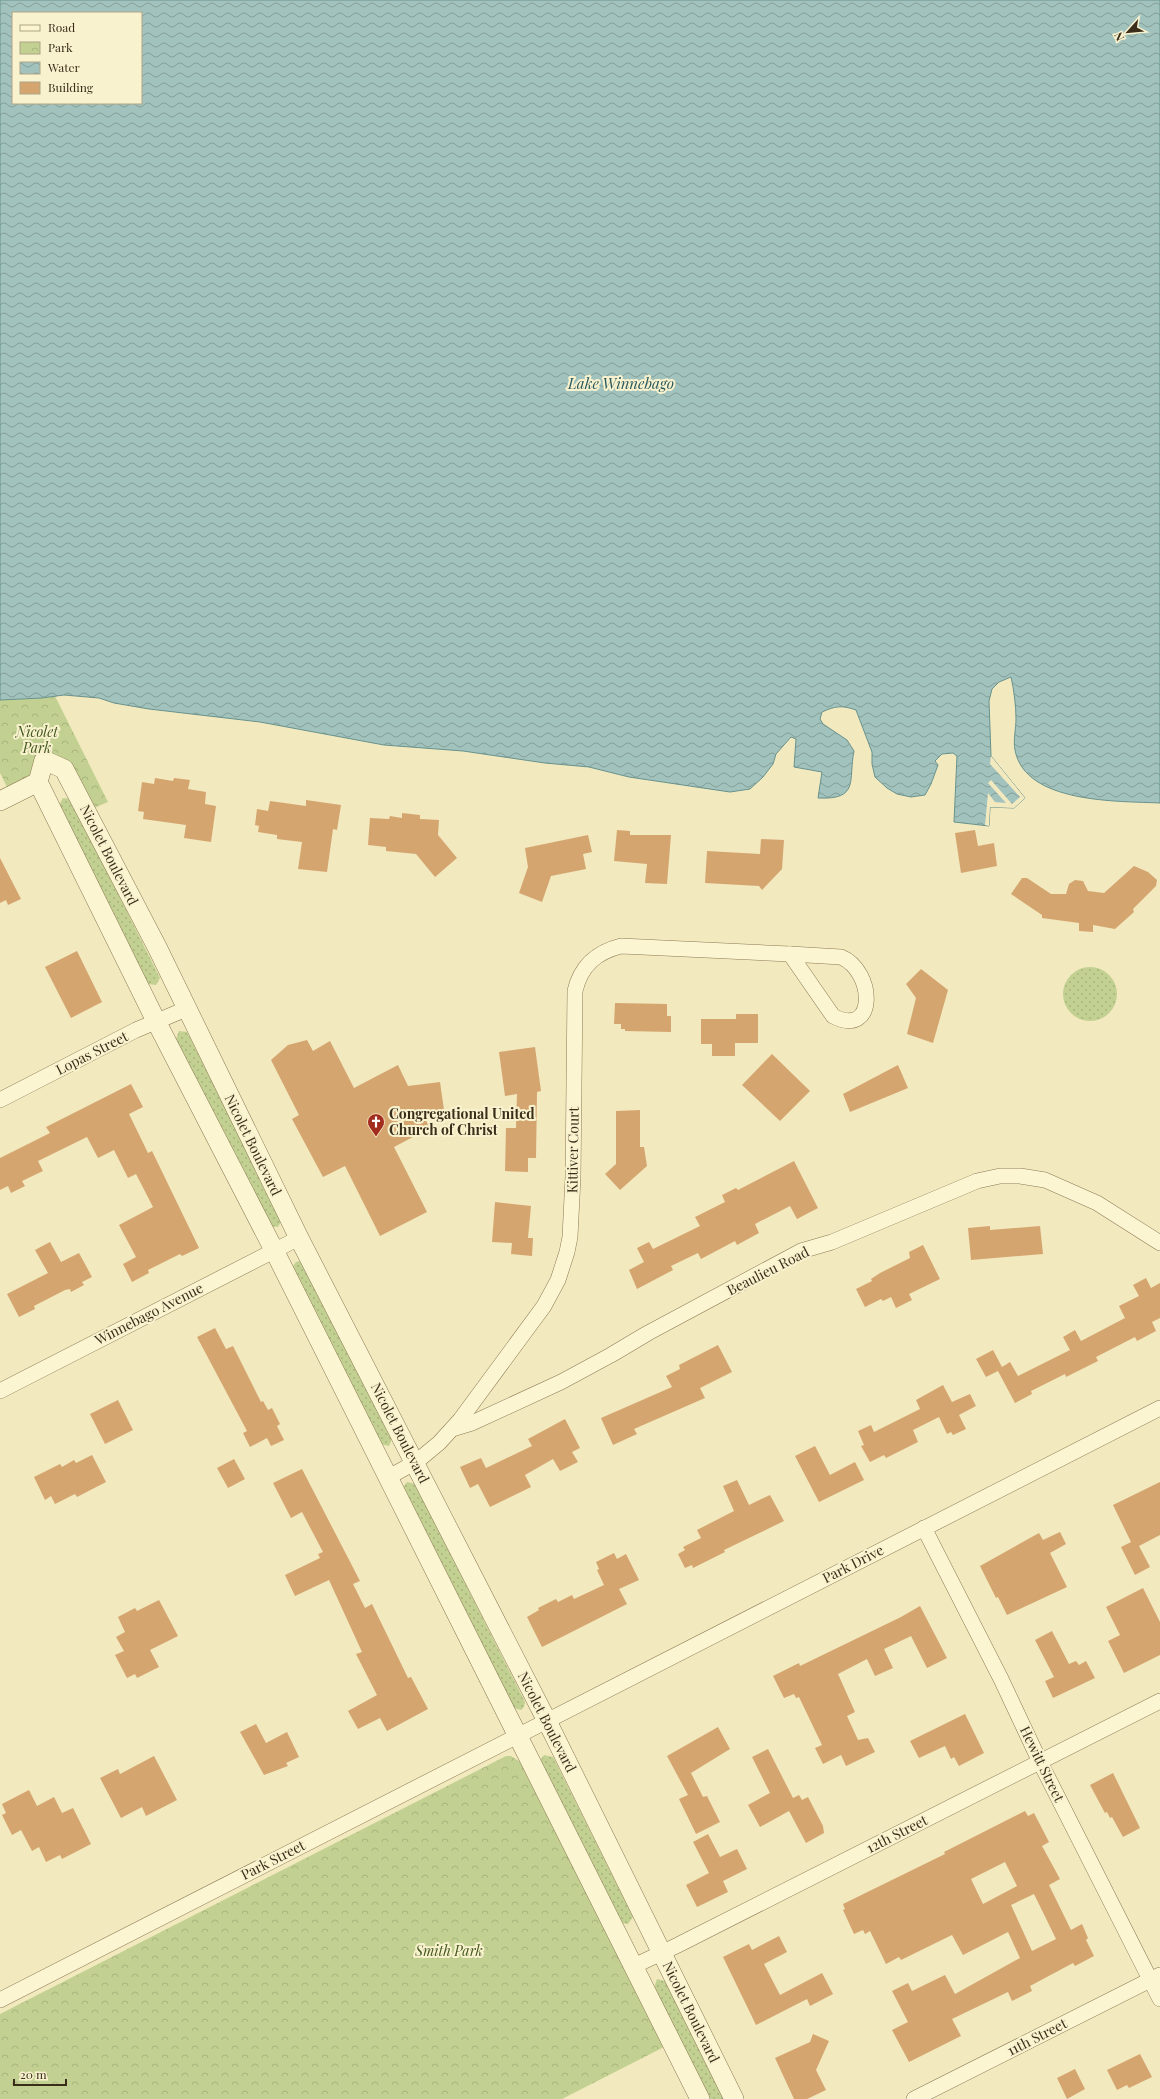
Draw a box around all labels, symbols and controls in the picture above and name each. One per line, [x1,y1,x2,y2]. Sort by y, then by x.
legend [12,12,142,104]
north arrow [1108,12,1148,52]
text: Road [48,19,75,35]
text: N [1110,30,1127,44]
text: Park [48,39,73,55]
text: Water [47,59,81,75]
text: Building [48,79,94,95]
water label: Lake Winnebago [567,373,674,393]
park label: Nicolet Park [14,722,59,757]
street label: Nicolet Boulevard [76,801,143,908]
street label: Lopas Street [53,1026,132,1079]
street label: Nicolet Boulevard [221,1091,286,1199]
place label: Congregational United Church of Christ [389,1104,535,1139]
street label: Kittiver Court [562,1106,583,1193]
church icon: Congregational United Church of Christ [366,1112,386,1137]
street label: Beaulieu Road [724,1242,812,1299]
street label: Winnebago Avenue [90,1278,206,1350]
street label: Nicolet Boulevard [367,1379,434,1486]
street label: Park Drive [819,1540,887,1587]
street label: Nicolet Boulevard [514,1668,581,1775]
street label: Hewitt Street [1016,1723,1070,1806]
street label: 12th Street [863,1810,931,1857]
street label: Park Street [237,1835,309,1884]
park label: Smith Park [414,1941,483,1960]
street label: Nicolet Boulevard [659,1958,724,2066]
street label: 11th Street [1004,2013,1071,2060]
scale bar [14,2061,66,2087]
text: 20 m [20,2066,47,2082]

